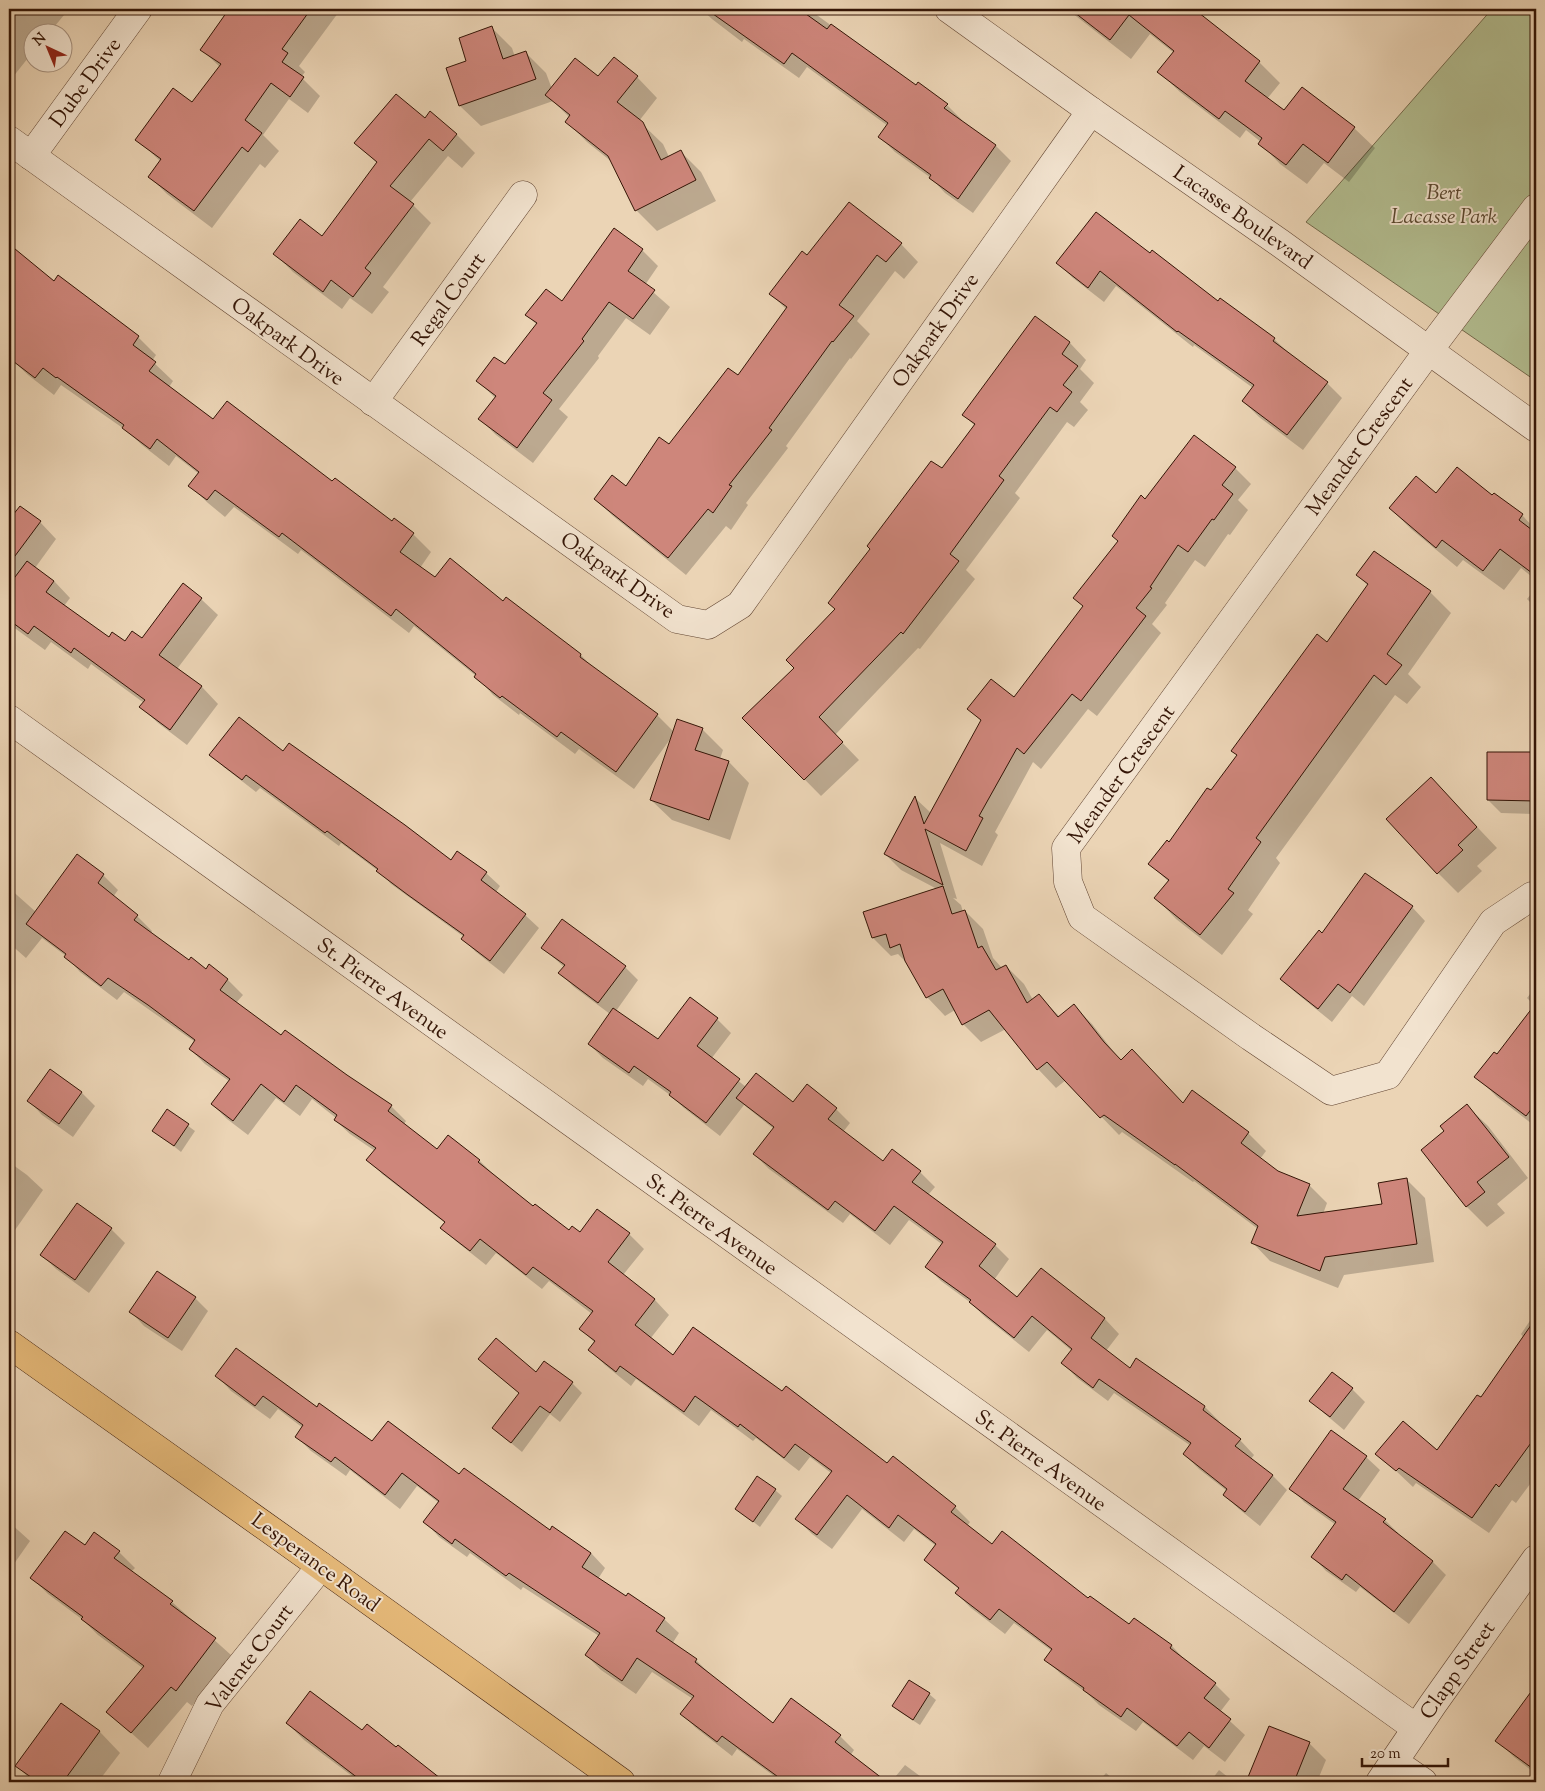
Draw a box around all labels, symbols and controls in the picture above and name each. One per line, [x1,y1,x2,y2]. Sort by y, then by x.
north arrow [22,22,72,72]
text: N [29,29,51,51]
street label: Dube Drive [44,32,130,134]
street label: Lacasse Boulevard [1166,159,1318,278]
park label: Bert Lacasse Park [1391,179,1498,233]
street label: Regal Court [405,247,494,353]
street label: Oakpark Drive [886,268,987,395]
street label: Oakpark Drive [224,291,350,394]
street label: Meander Crescent [1300,371,1421,523]
street label: Oakpark Drive [553,526,680,627]
street label: Meander Crescent [1062,699,1183,851]
street label: St. Pierre Avenue [310,931,454,1048]
street label: St. Pierre Avenue [639,1167,783,1284]
street label: St. Pierre Avenue [968,1403,1112,1520]
street label: Lesperance Road [244,1507,386,1621]
street label: Valente Court [200,1598,302,1720]
street label: Clapp Street [1414,1616,1504,1726]
scale bar [1362,1736,1449,1768]
text: 20 m [1370,1744,1401,1765]

